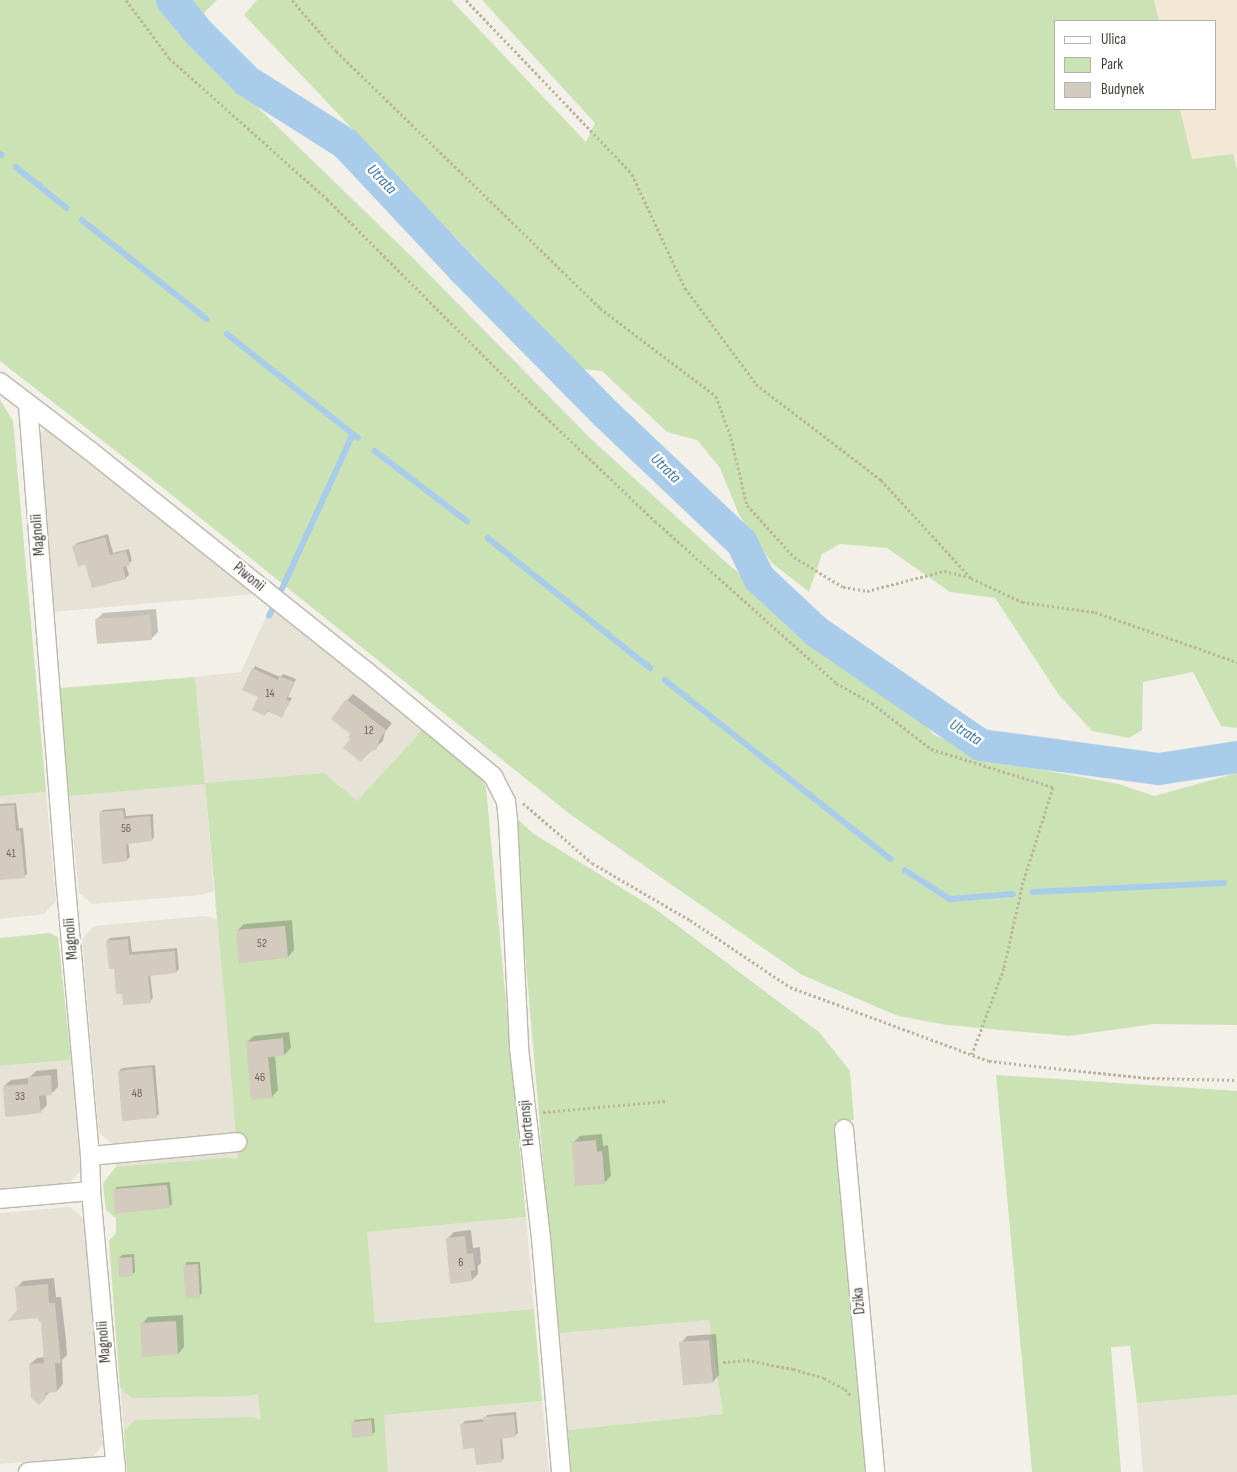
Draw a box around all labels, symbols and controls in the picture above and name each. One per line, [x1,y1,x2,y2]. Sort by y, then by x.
legend [1054,20,1217,110]
text: Ulica [1101,30,1126,49]
text: Park [1101,55,1123,74]
text: Budynek [1101,80,1144,99]
water label: Utrata [362,161,400,199]
water label: Utrata [646,450,684,488]
street label: Magnolii [27,513,49,557]
street label: Piwonii [229,559,269,595]
house number: 14 [265,687,275,701]
water label: Utrata [945,716,985,750]
house number: 12 [364,724,374,738]
house number: 56 [121,822,131,836]
house number: 41 [6,847,16,861]
street label: Magnolii [60,917,82,961]
house number: 52 [257,937,267,951]
house number: 46 [255,1071,265,1085]
house number: 48 [132,1087,142,1101]
house number: 33 [15,1090,25,1104]
street label: Hortensji [516,1099,538,1147]
house number: 6 [458,1256,464,1270]
street label: Dzika [849,1287,869,1315]
street label: Magnolii [93,1320,115,1364]

